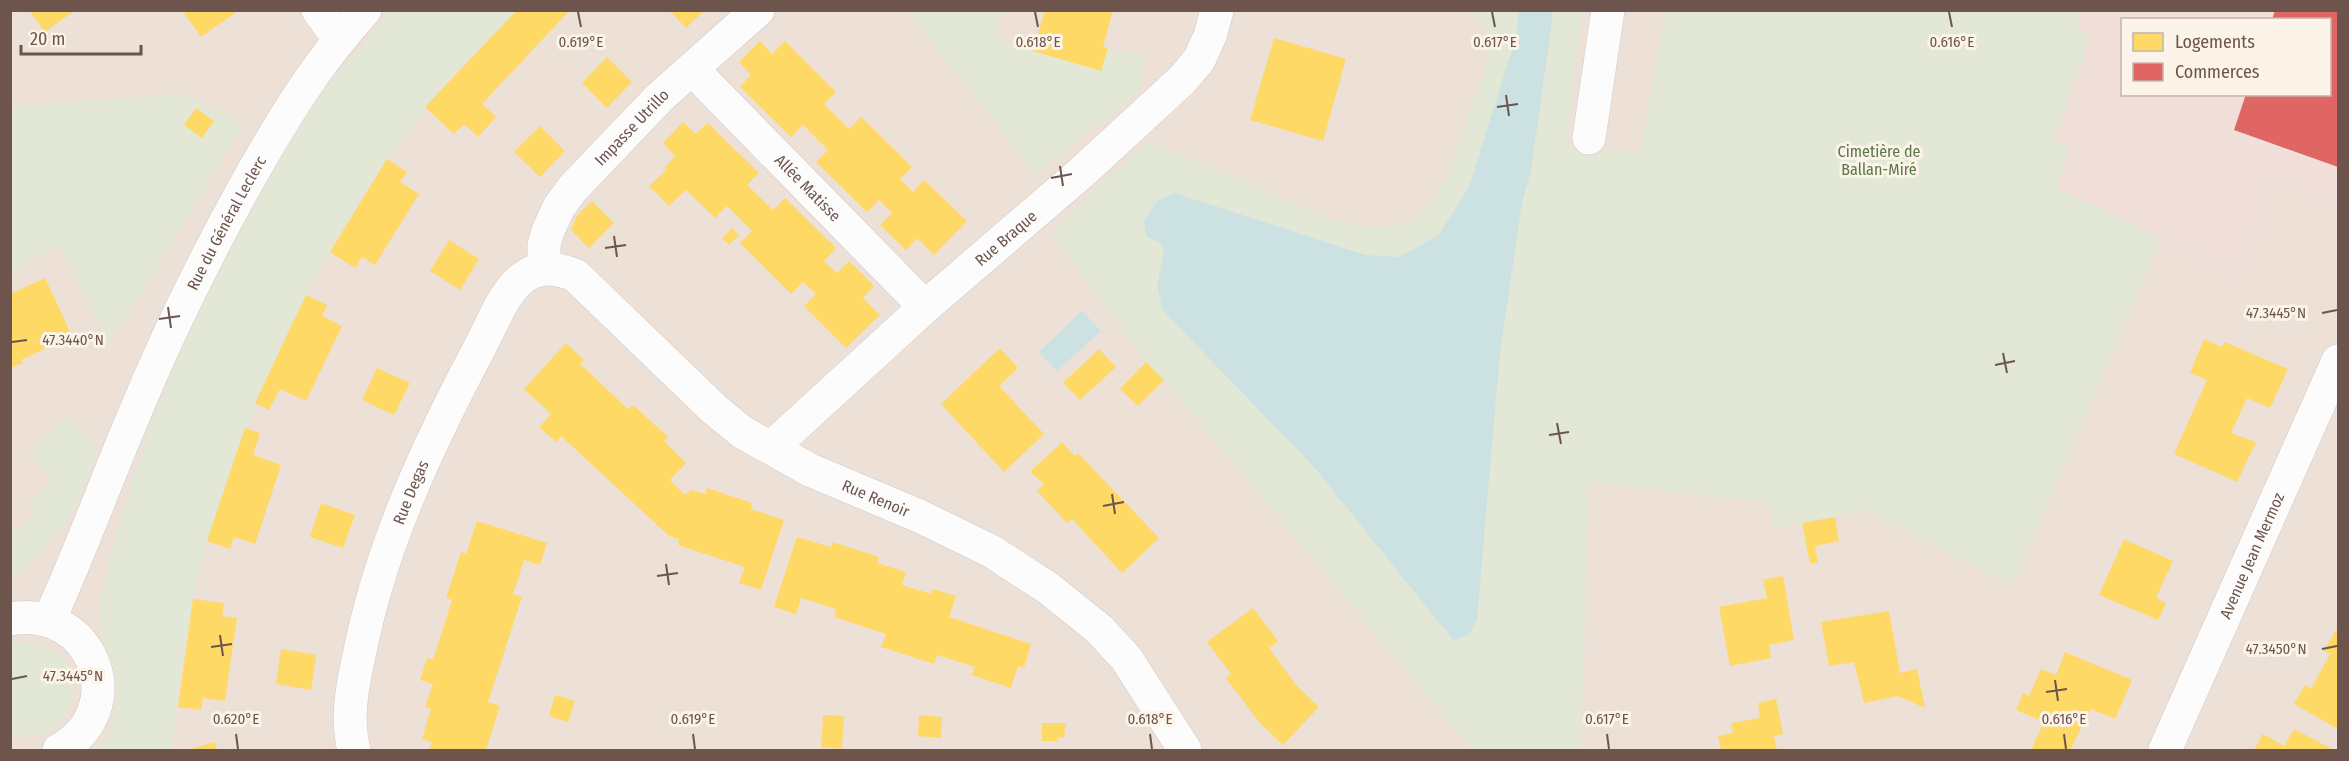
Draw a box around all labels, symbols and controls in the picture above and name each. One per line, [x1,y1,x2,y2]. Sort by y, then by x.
scale bar [21,18,141,56]
legend [2121,18,2331,96]
text: 20 m [30,28,65,50]
text: Logements [2175,31,2255,53]
text: 0.619°E [559,33,603,51]
text: 0.618°E [1015,33,1061,51]
text: 0.617°E [1473,33,1517,51]
text: 0.616°E [1930,33,1974,51]
text: Commerces [2175,61,2260,83]
street label: Impasse Utrillo [591,85,673,170]
park label: Cimetière de Ballan-Miré [1838,142,1920,179]
street label: Allée Matisse [771,150,845,226]
street label: Rue du Général Leclerc [183,152,270,293]
street label: Rue Braque [971,206,1041,270]
text: 47.3445°N [2246,304,2306,322]
text: 47.3440°N [42,331,104,349]
street label: Rue Degas [389,457,433,527]
street label: Rue Renoir [839,476,913,521]
street label: Avenue Jean Mermoz [2216,490,2288,622]
text: 47.3450°N [2245,640,2307,658]
text: 47.3445°N [43,667,103,685]
text: 0.620°E [213,710,259,728]
text: 0.619°E [671,710,715,728]
text: 0.618°E [1127,710,1173,728]
text: 0.617°E [1585,710,1629,728]
text: 0.616°E [2042,710,2086,728]

